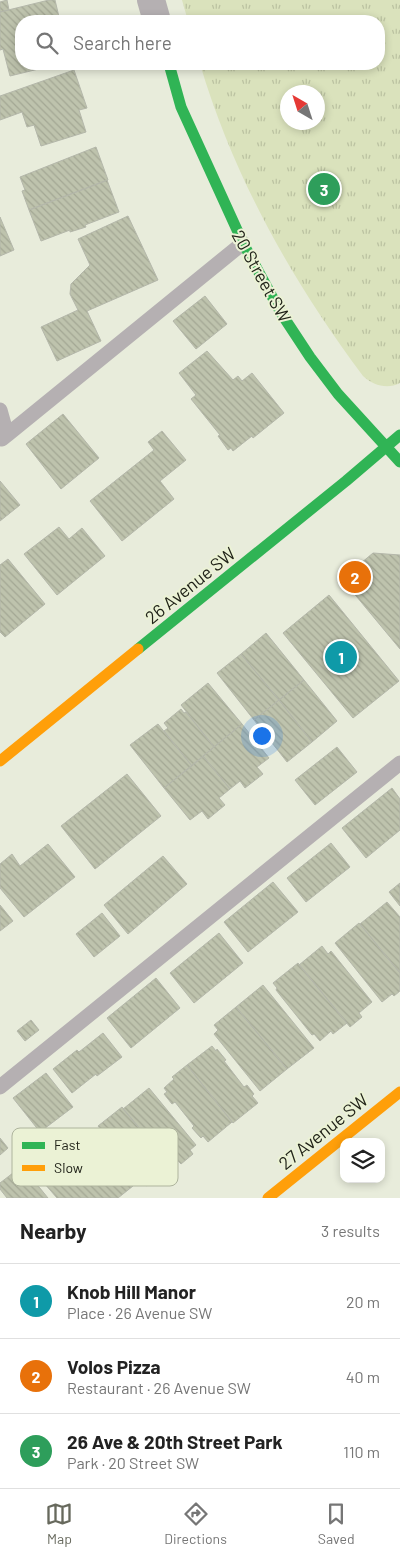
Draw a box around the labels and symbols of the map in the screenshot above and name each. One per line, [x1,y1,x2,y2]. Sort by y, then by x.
north arrow [280,85,325,130]
pin: 3 [308,170,340,208]
street label: 20 Street SW [228,226,297,326]
street label: 26 Avenue SW [141,542,240,628]
pin: 2 [339,558,371,596]
pin: 1 [325,638,357,676]
your location [249,723,275,749]
street label: 27 Avenue SW [274,1088,372,1174]
legend [12,1128,178,1186]
text: Fast [54,1136,80,1153]
text: Slow [54,1159,83,1176]

